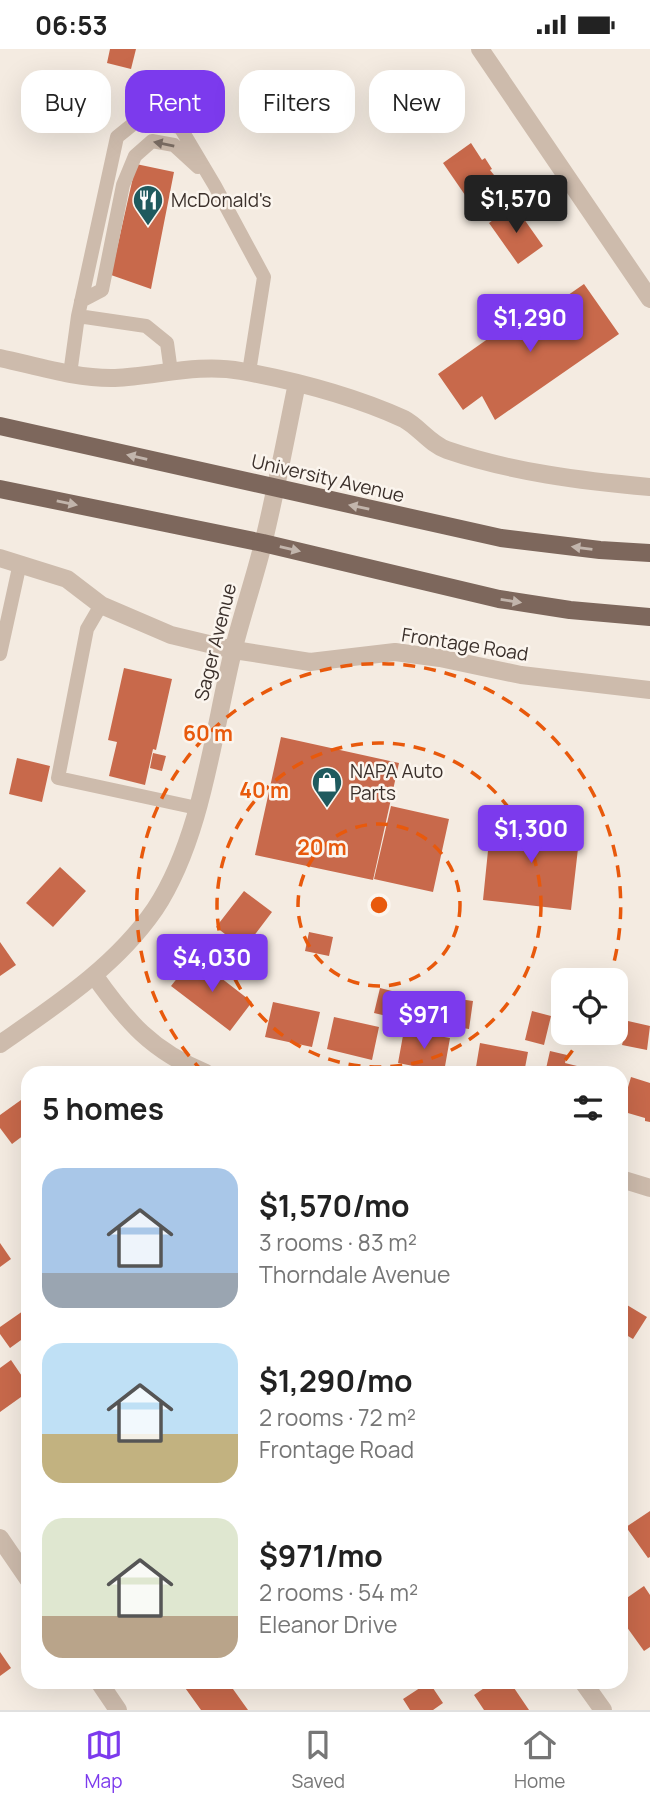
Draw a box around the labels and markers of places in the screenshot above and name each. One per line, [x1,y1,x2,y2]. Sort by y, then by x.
pin: $1,570 [459,176,573,235]
restaurant icon: McDonald's [131,183,165,227]
place label: McDonald's [171,187,272,213]
pin: $1,290 [473,295,587,354]
place label: NAPA Auto Parts [350,758,443,806]
shop icon: NAPA Auto Parts [310,765,344,809]
pin: $1,300 [474,805,588,865]
centre of rings [367,893,391,917]
pin: $4,030 [155,935,269,994]
pin: $971 [383,991,465,1051]

